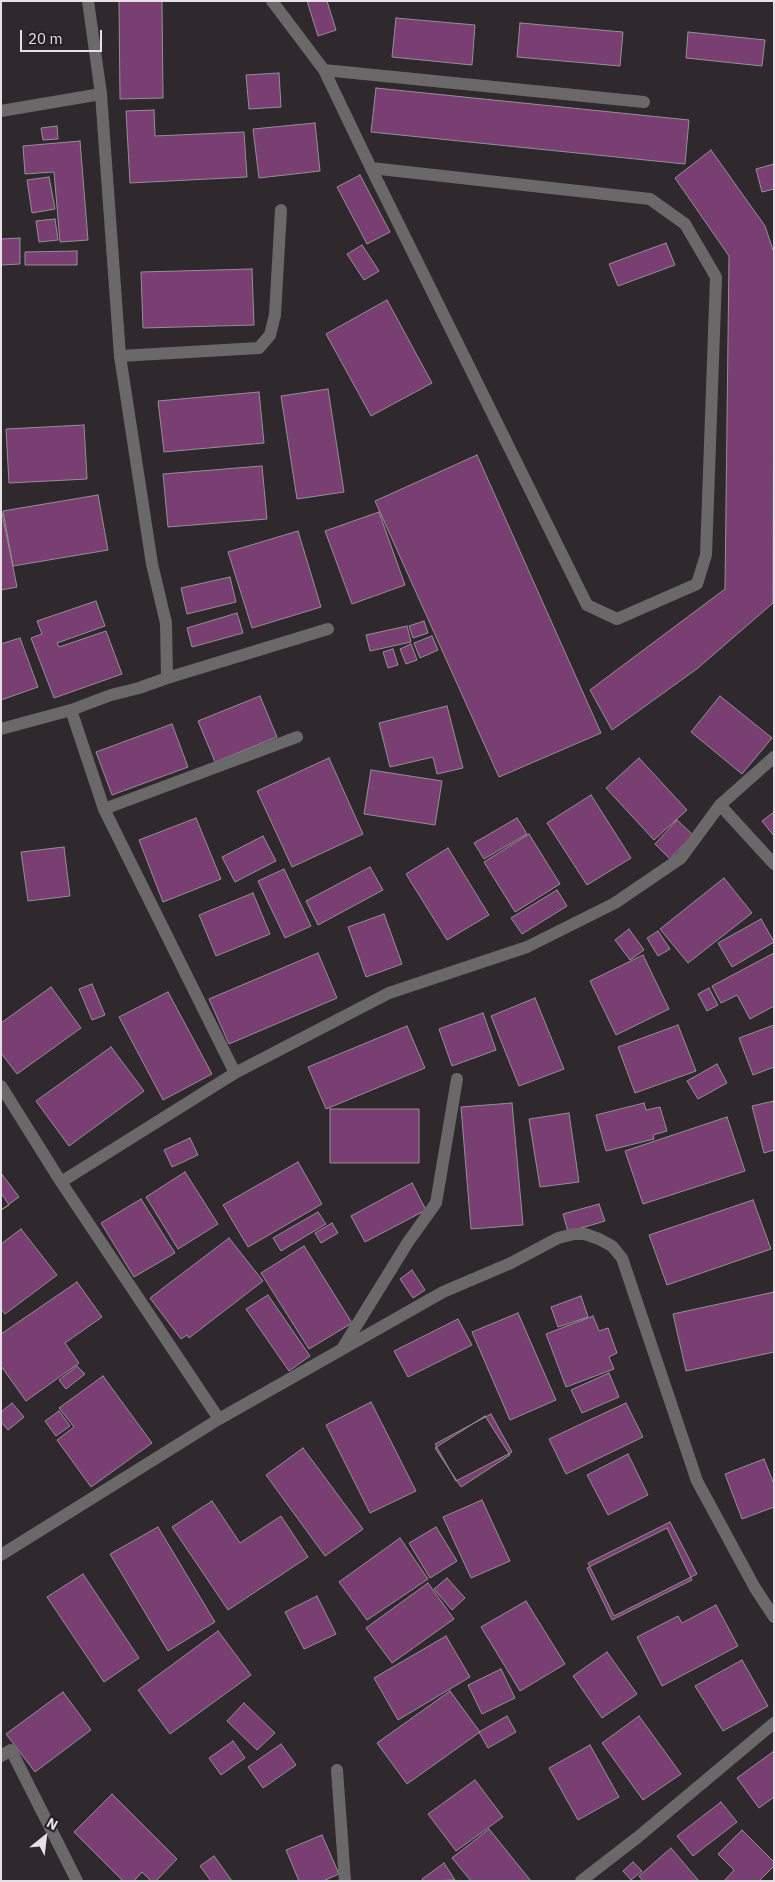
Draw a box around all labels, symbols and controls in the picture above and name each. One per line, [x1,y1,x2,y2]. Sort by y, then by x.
scale bar [22,20,105,52]
text: 20 m [28,29,63,48]
north arrow [20,1812,70,1862]
text: N [43,1814,61,1834]

